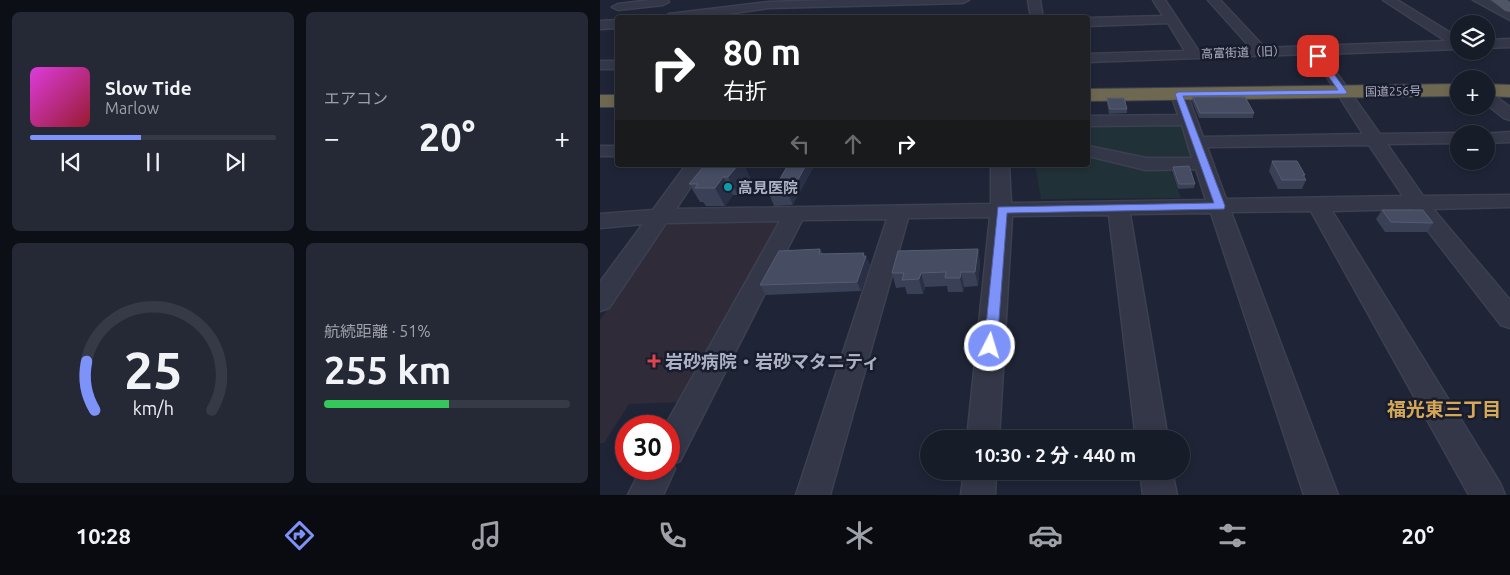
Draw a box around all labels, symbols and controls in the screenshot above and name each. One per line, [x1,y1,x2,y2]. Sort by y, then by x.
map controls [1450,15,1495,170]
button: layers [1450,15,1495,60]
text: 80 m [723,32,801,72]
icon: right [640,35,705,100]
pin [1297,35,1339,77]
icon: arrive [1304,42,1332,70]
street label: 高富街道（旧） [1201,44,1285,60]
button: + [1450,70,1495,115]
text: Slow Tide [105,77,192,99]
text: 右折 [723,78,767,103]
street label: 国道256号 [1365,84,1421,98]
text: エアコン [324,89,388,107]
text: Marlow [105,99,159,117]
text: 20° [419,116,475,158]
text: − [324,122,340,153]
text: + [554,122,570,153]
button: − [1450,125,1495,170]
icon: left [786,130,814,158]
icon: ahead [839,130,867,158]
icon: right [892,130,920,158]
icon: previous [57,148,85,176]
icon: pause [139,148,167,176]
icon: next [221,148,249,176]
place label: 高見医院 [738,179,798,196]
marker: 高見医院 [722,181,734,193]
position arrow [963,319,1015,371]
text: 航続距離 · 51% [324,322,431,340]
text: 25 [124,341,182,399]
text: 255 km [324,349,451,391]
place label: 岩砂病院・岩砂マタニティ [665,351,880,371]
marker: 岩砂病院・岩砂マタニティ [647,354,661,368]
text: km/h [132,398,174,418]
district label: 福光東三丁目 [1387,398,1501,420]
speed limit sign: 30 [615,415,680,480]
text: 10:30 · 2 分 · 440 m [974,444,1136,466]
icon: directions [282,518,317,553]
icon: music [469,518,504,553]
icon: phone [655,518,690,553]
icon: climate [842,518,877,553]
icon: car [1028,518,1063,553]
icon: filters [1215,518,1250,553]
text: 10:28 [76,523,131,548]
text: 20° [1402,523,1434,548]

